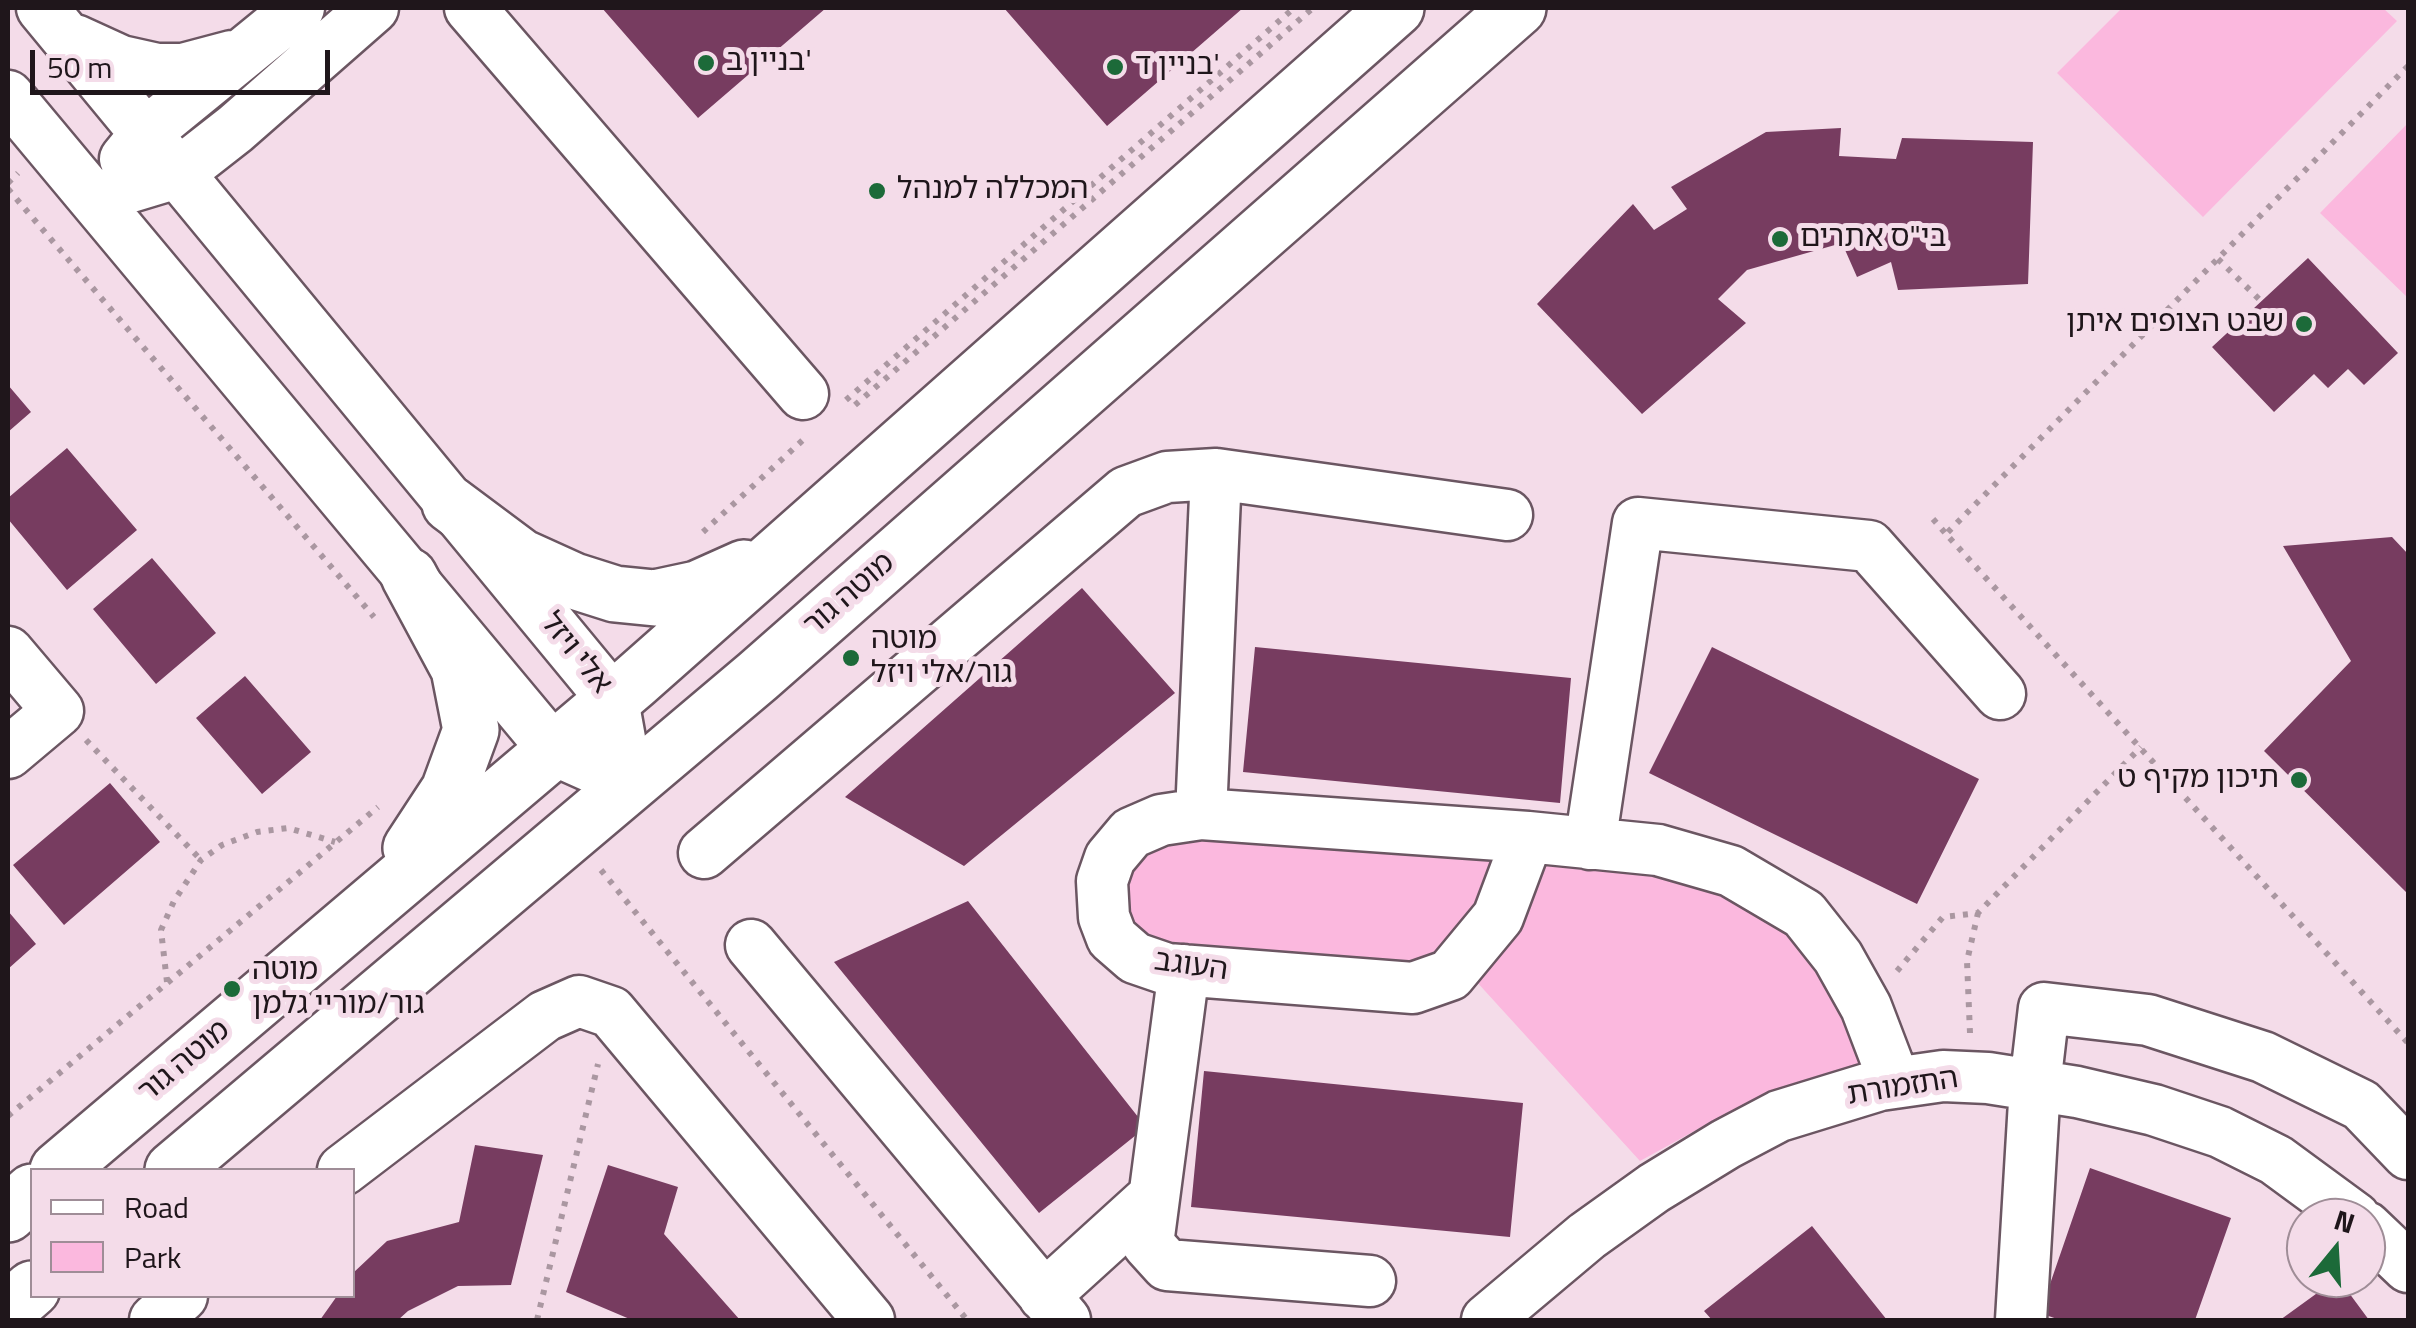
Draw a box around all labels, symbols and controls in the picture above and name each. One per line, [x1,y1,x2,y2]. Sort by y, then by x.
scale bar [35,30,335,92]
text: 50 m [47,44,112,90]
place label: בניין ב' [726,45,812,81]
place label: בניין ד' [1135,49,1220,85]
marker: בניין ב' [695,52,717,74]
marker: בניין ד' [1104,56,1126,78]
place label: המכללה למנהל [897,173,1088,209]
marker: המכללה למנהל [866,180,888,202]
place label: בי"ס אתרים [1800,221,1947,257]
marker: בי"ס אתרים [1769,228,1791,250]
place label: שבט הצופים איתן [2066,306,2284,342]
marker: שבט הצופים איתן [2293,313,2315,335]
street label: מוטה גור [797,546,903,644]
street label: אלי ויזל [532,606,618,702]
place label: מוטה גור/אלי ויזל [871,623,1012,694]
marker: מוטה גור/אלי ויזל [840,647,862,669]
place label: תיכון מקיף ט [2118,762,2279,798]
marker: תיכון מקיף ט [2288,769,2310,791]
street label: העוגב [1152,944,1230,990]
place label: מוטה גור/מוריי גלמן [252,954,425,1024]
marker: מוטה גור/מוריי גלמן [221,978,243,1000]
street label: מוטה גור [132,1013,238,1111]
street label: התזמורת [1845,1061,1961,1115]
legend [30,1168,355,1298]
text: Road [124,1184,189,1230]
text: N [2329,1197,2361,1244]
north arrow [2286,1198,2386,1298]
text: Park [124,1234,181,1280]

